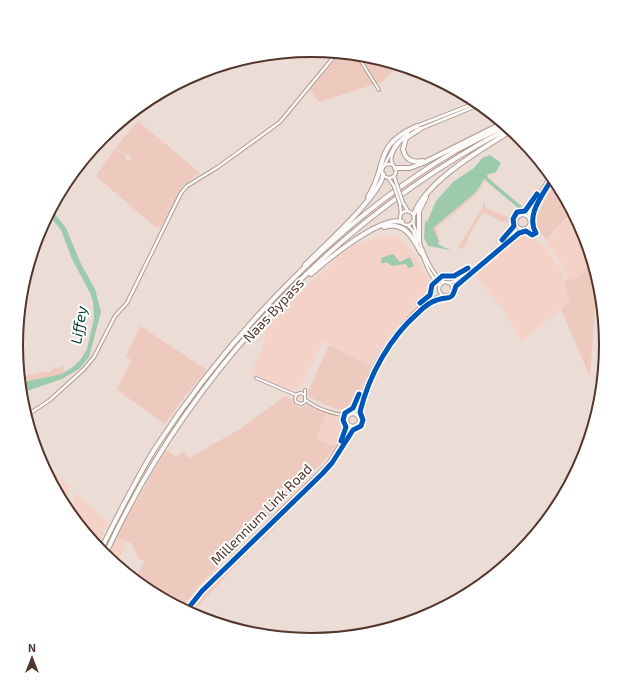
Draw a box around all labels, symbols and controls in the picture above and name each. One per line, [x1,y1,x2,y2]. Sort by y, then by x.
street label: Naas Bypass [239,274,307,346]
water label: Liffey [66,305,91,345]
street label: Millennium Link Road [207,460,315,568]
north arrow [12,638,52,678]
text: N [28,641,36,654]

